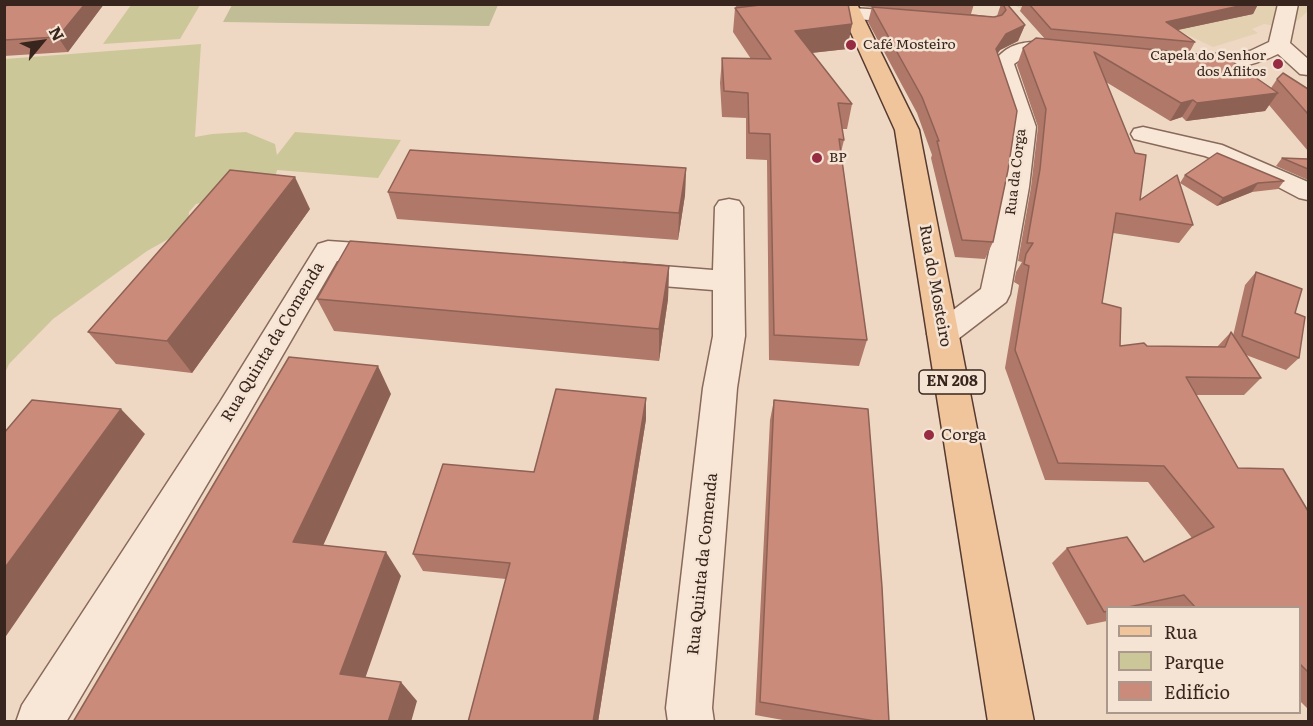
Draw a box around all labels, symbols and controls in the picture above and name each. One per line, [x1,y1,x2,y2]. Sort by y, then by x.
north arrow [12,12,72,72]
text: N [44,22,71,45]
place label: Café Mosteiro [863,37,956,53]
marker: Café Mosteiro [844,38,858,52]
place label: Capela do Senhor dos Aflitos [1150,48,1266,80]
marker: Capela do Senhor dos Aflitos [1271,57,1285,71]
street label: Rua da Corga [1002,128,1030,216]
place label: BP [829,150,847,166]
marker: BP [810,151,824,165]
street label: Rua do Mosteiro [915,223,955,349]
street label: Rua Quinta da Comenda [218,259,328,425]
road number: EN 208 [919,370,985,394]
place label: Corga [941,425,986,445]
marker: Corga [922,428,936,442]
street label: Rua Quinta da Comenda [684,472,722,656]
legend [1106,606,1301,714]
text: Rua [1164,618,1197,645]
text: Parque [1164,648,1224,675]
text: Edifício [1164,678,1230,705]

